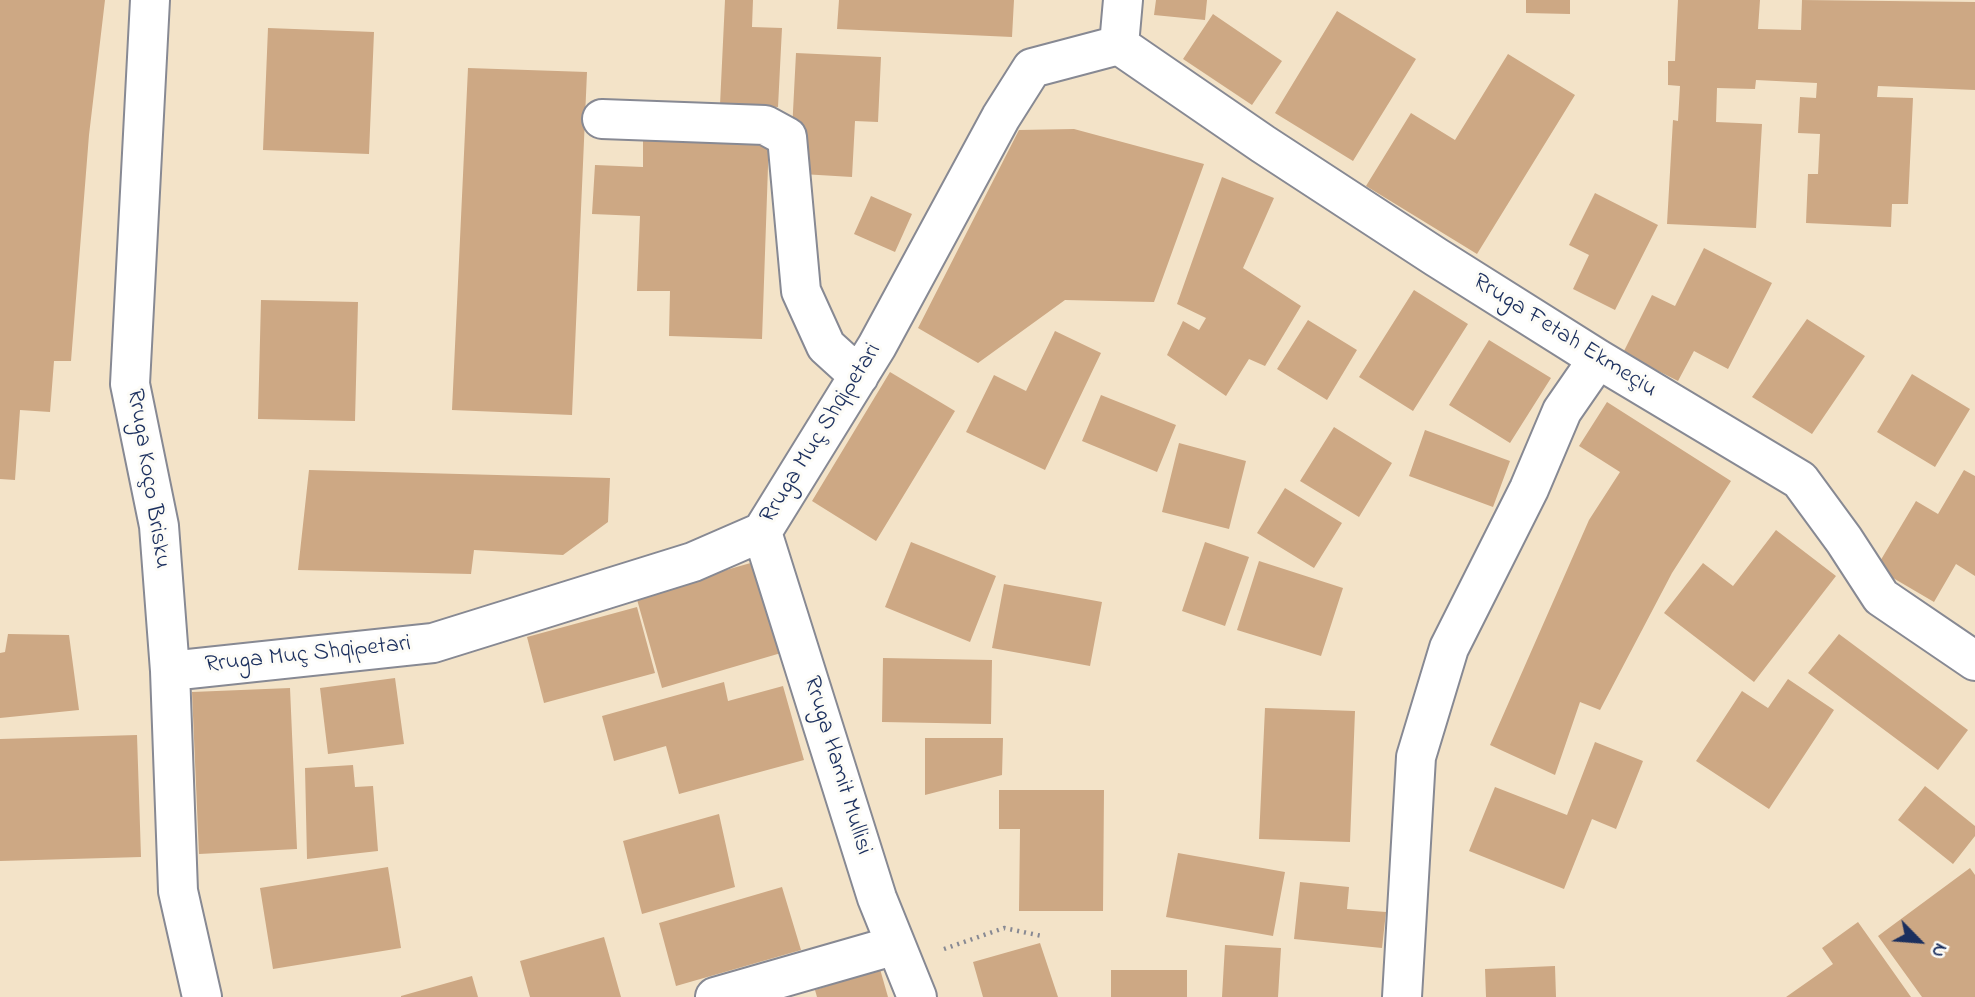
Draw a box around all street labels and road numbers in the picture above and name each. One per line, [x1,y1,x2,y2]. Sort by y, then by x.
street label: Rruga Fetah Ekmeçiu [1467,269,1661,405]
street label: Rruga Muç Shqipetari [755,339,889,529]
street label: Rruga Koço Brisku [119,387,175,571]
street label: Rruga Muç Shqipetari [204,631,412,681]
street label: Rruga Hamit Mullisi [795,673,877,859]

